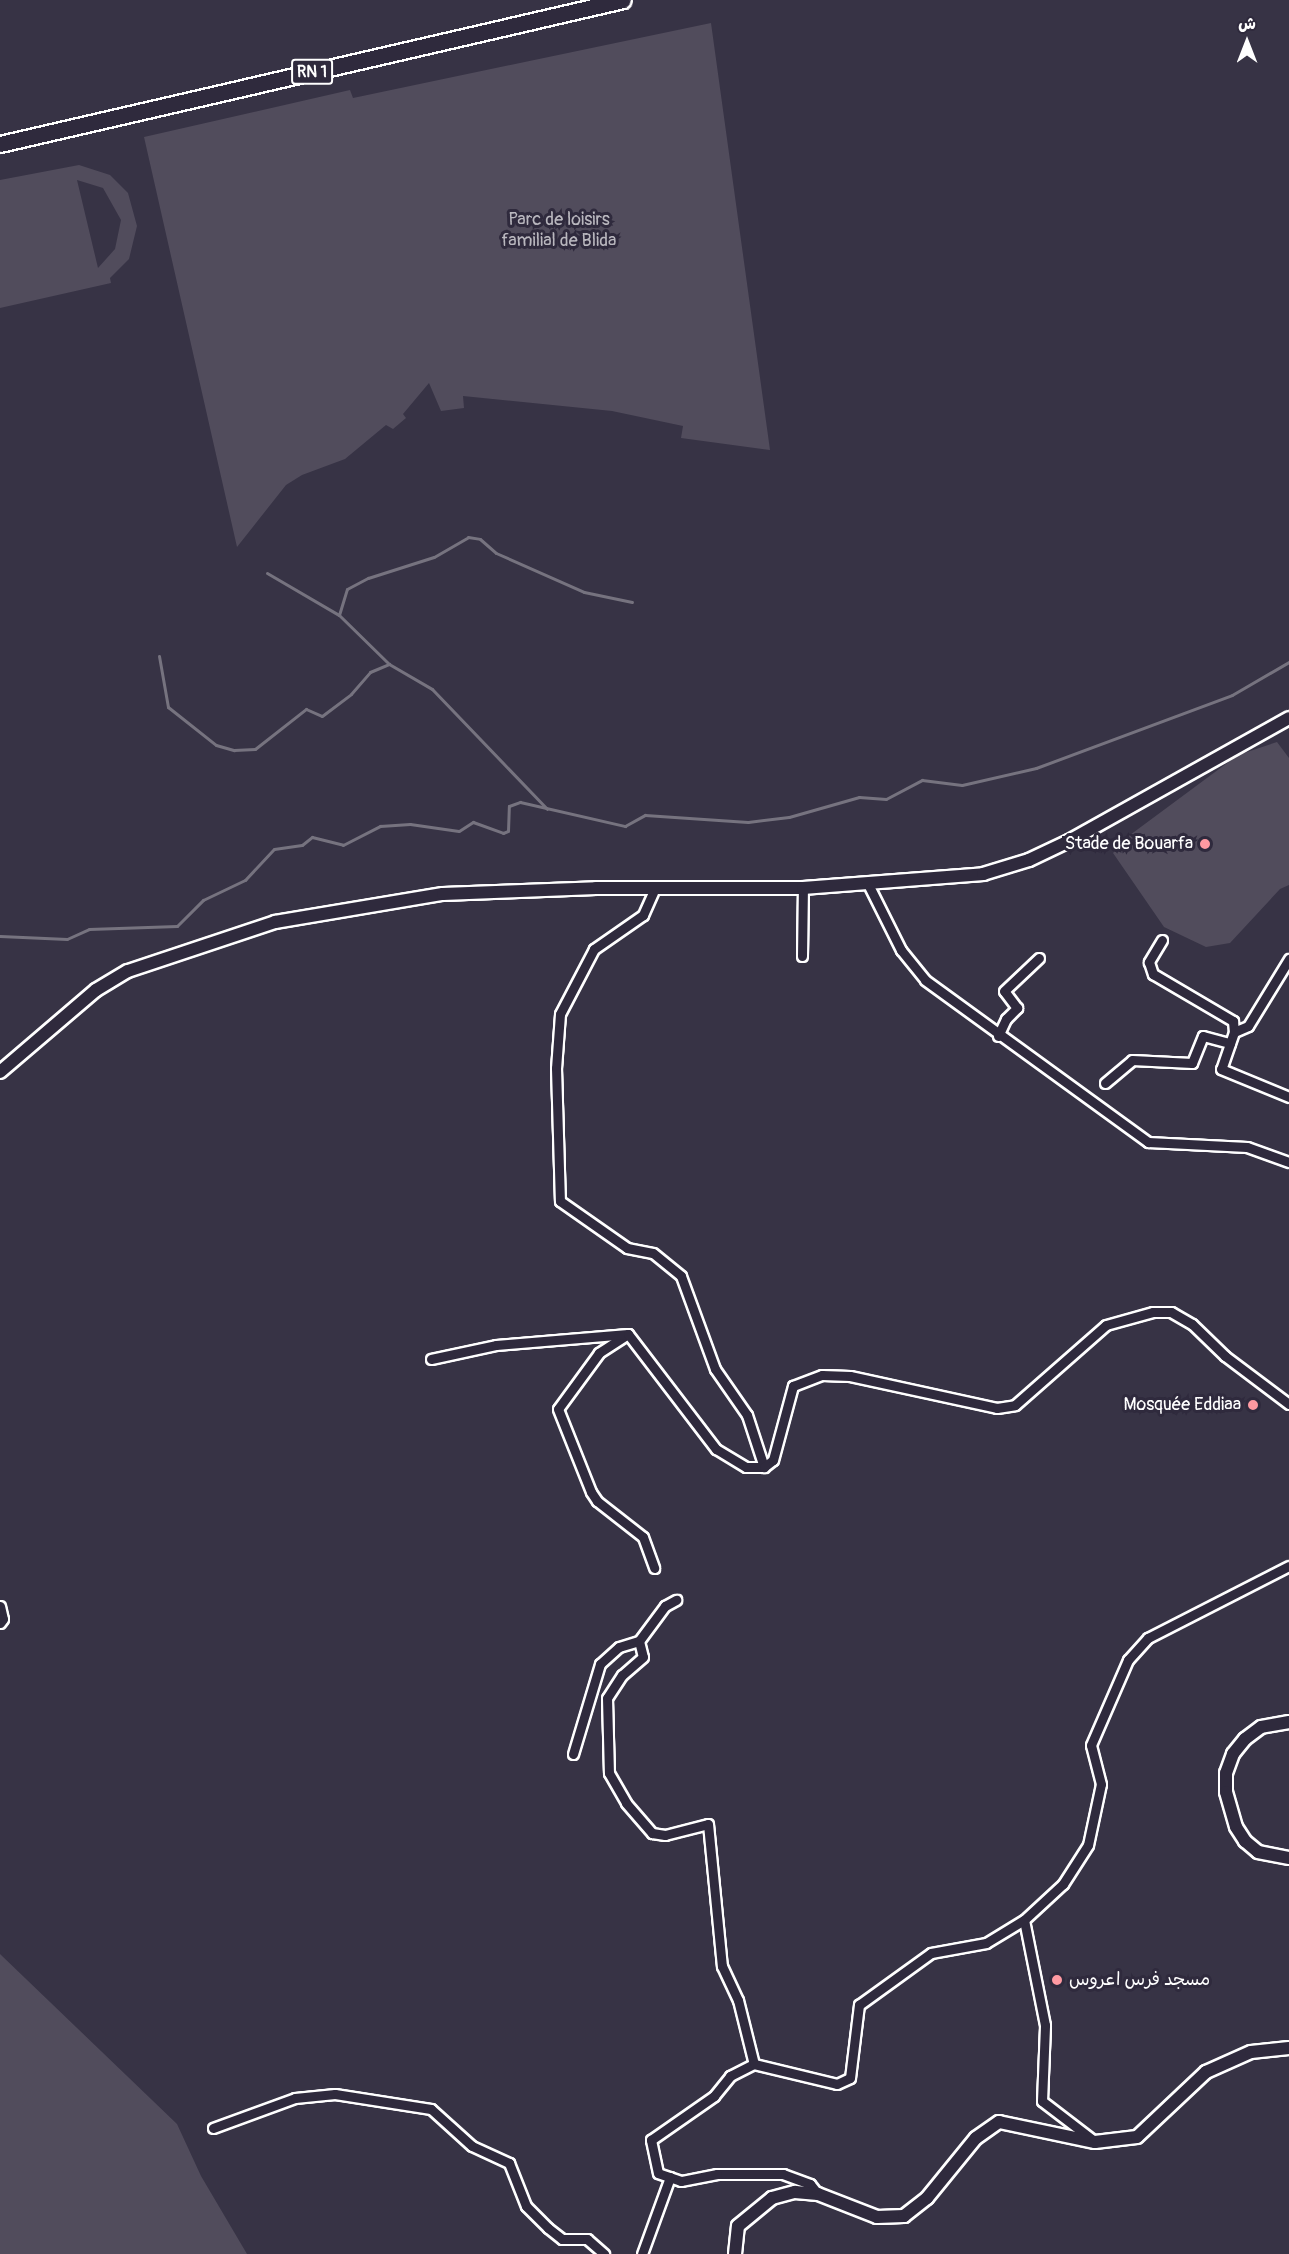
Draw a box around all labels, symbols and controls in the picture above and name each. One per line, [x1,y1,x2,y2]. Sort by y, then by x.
north arrow [1217,12,1277,72]
text: ش [1238,14,1256,34]
road number: RN 1 [291,59,333,85]
park label: Parc de loisirs familial de Blida [502,210,616,252]
place label: Stade de Bouarfa [1065,833,1193,855]
marker: Stade de Bouarfa [1198,837,1212,851]
place label: Mosquée Eddiaa [1124,1394,1241,1416]
marker: Mosquée Eddiaa [1246,1398,1260,1412]
place label: مسجد فرس اعروس [1069,1969,1210,1991]
marker: مسجد فرس اعروس [1050,1973,1064,1987]

